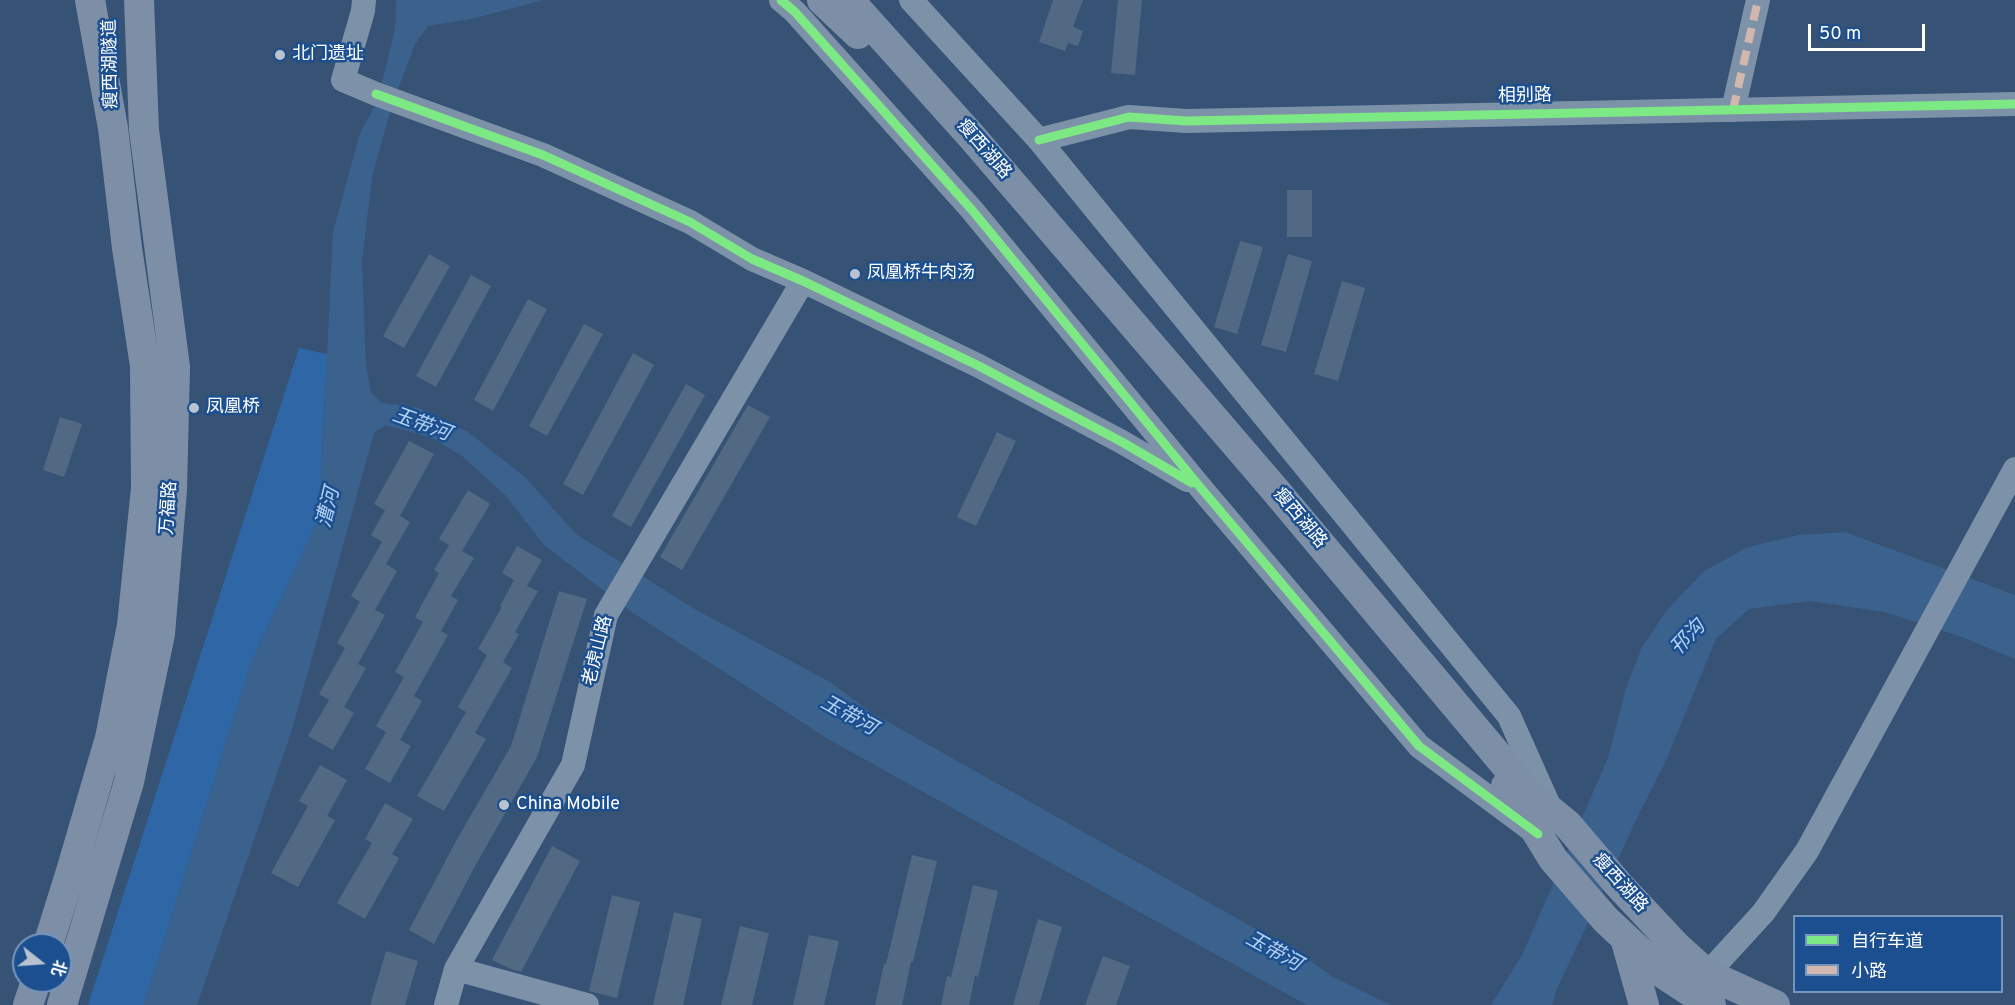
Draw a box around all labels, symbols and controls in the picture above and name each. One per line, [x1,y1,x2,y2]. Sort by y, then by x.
scale bar [1811,12,1928,50]
street label: 瘦西湖隧道 [100,19,124,109]
text: 50 m [1819,23,1861,46]
place label: 北门遗址 [292,44,364,66]
marker: 北门遗址 [273,48,287,62]
street label: 相别路 [1498,86,1552,108]
street label: 瘦西湖路 [951,116,1015,184]
place label: 凤凰桥牛肉汤 [867,263,975,285]
marker: 凤凰桥牛肉汤 [848,267,862,281]
place label: 凤凰桥 [206,397,260,419]
marker: 凤凰桥 [187,401,201,415]
water label: 玉带河 [389,404,453,448]
street label: 万福路 [157,480,183,536]
street label: 瘦西湖路 [1268,484,1330,554]
water label: 漕河 [314,486,346,530]
street label: 老虎山路 [580,613,618,689]
water label: 邗沟 [1667,616,1711,662]
water label: 玉带河 [816,692,880,742]
place label: China Mobile [516,794,620,816]
marker: China Mobile [497,798,511,812]
street label: 瘦西湖路 [1587,850,1651,918]
legend [1793,915,2003,993]
water label: 玉带河 [1241,928,1305,978]
text: 自行车道 [1851,931,1923,954]
north arrow [12,933,72,993]
text: 北 [45,957,69,978]
text: 小路 [1851,961,1887,984]

